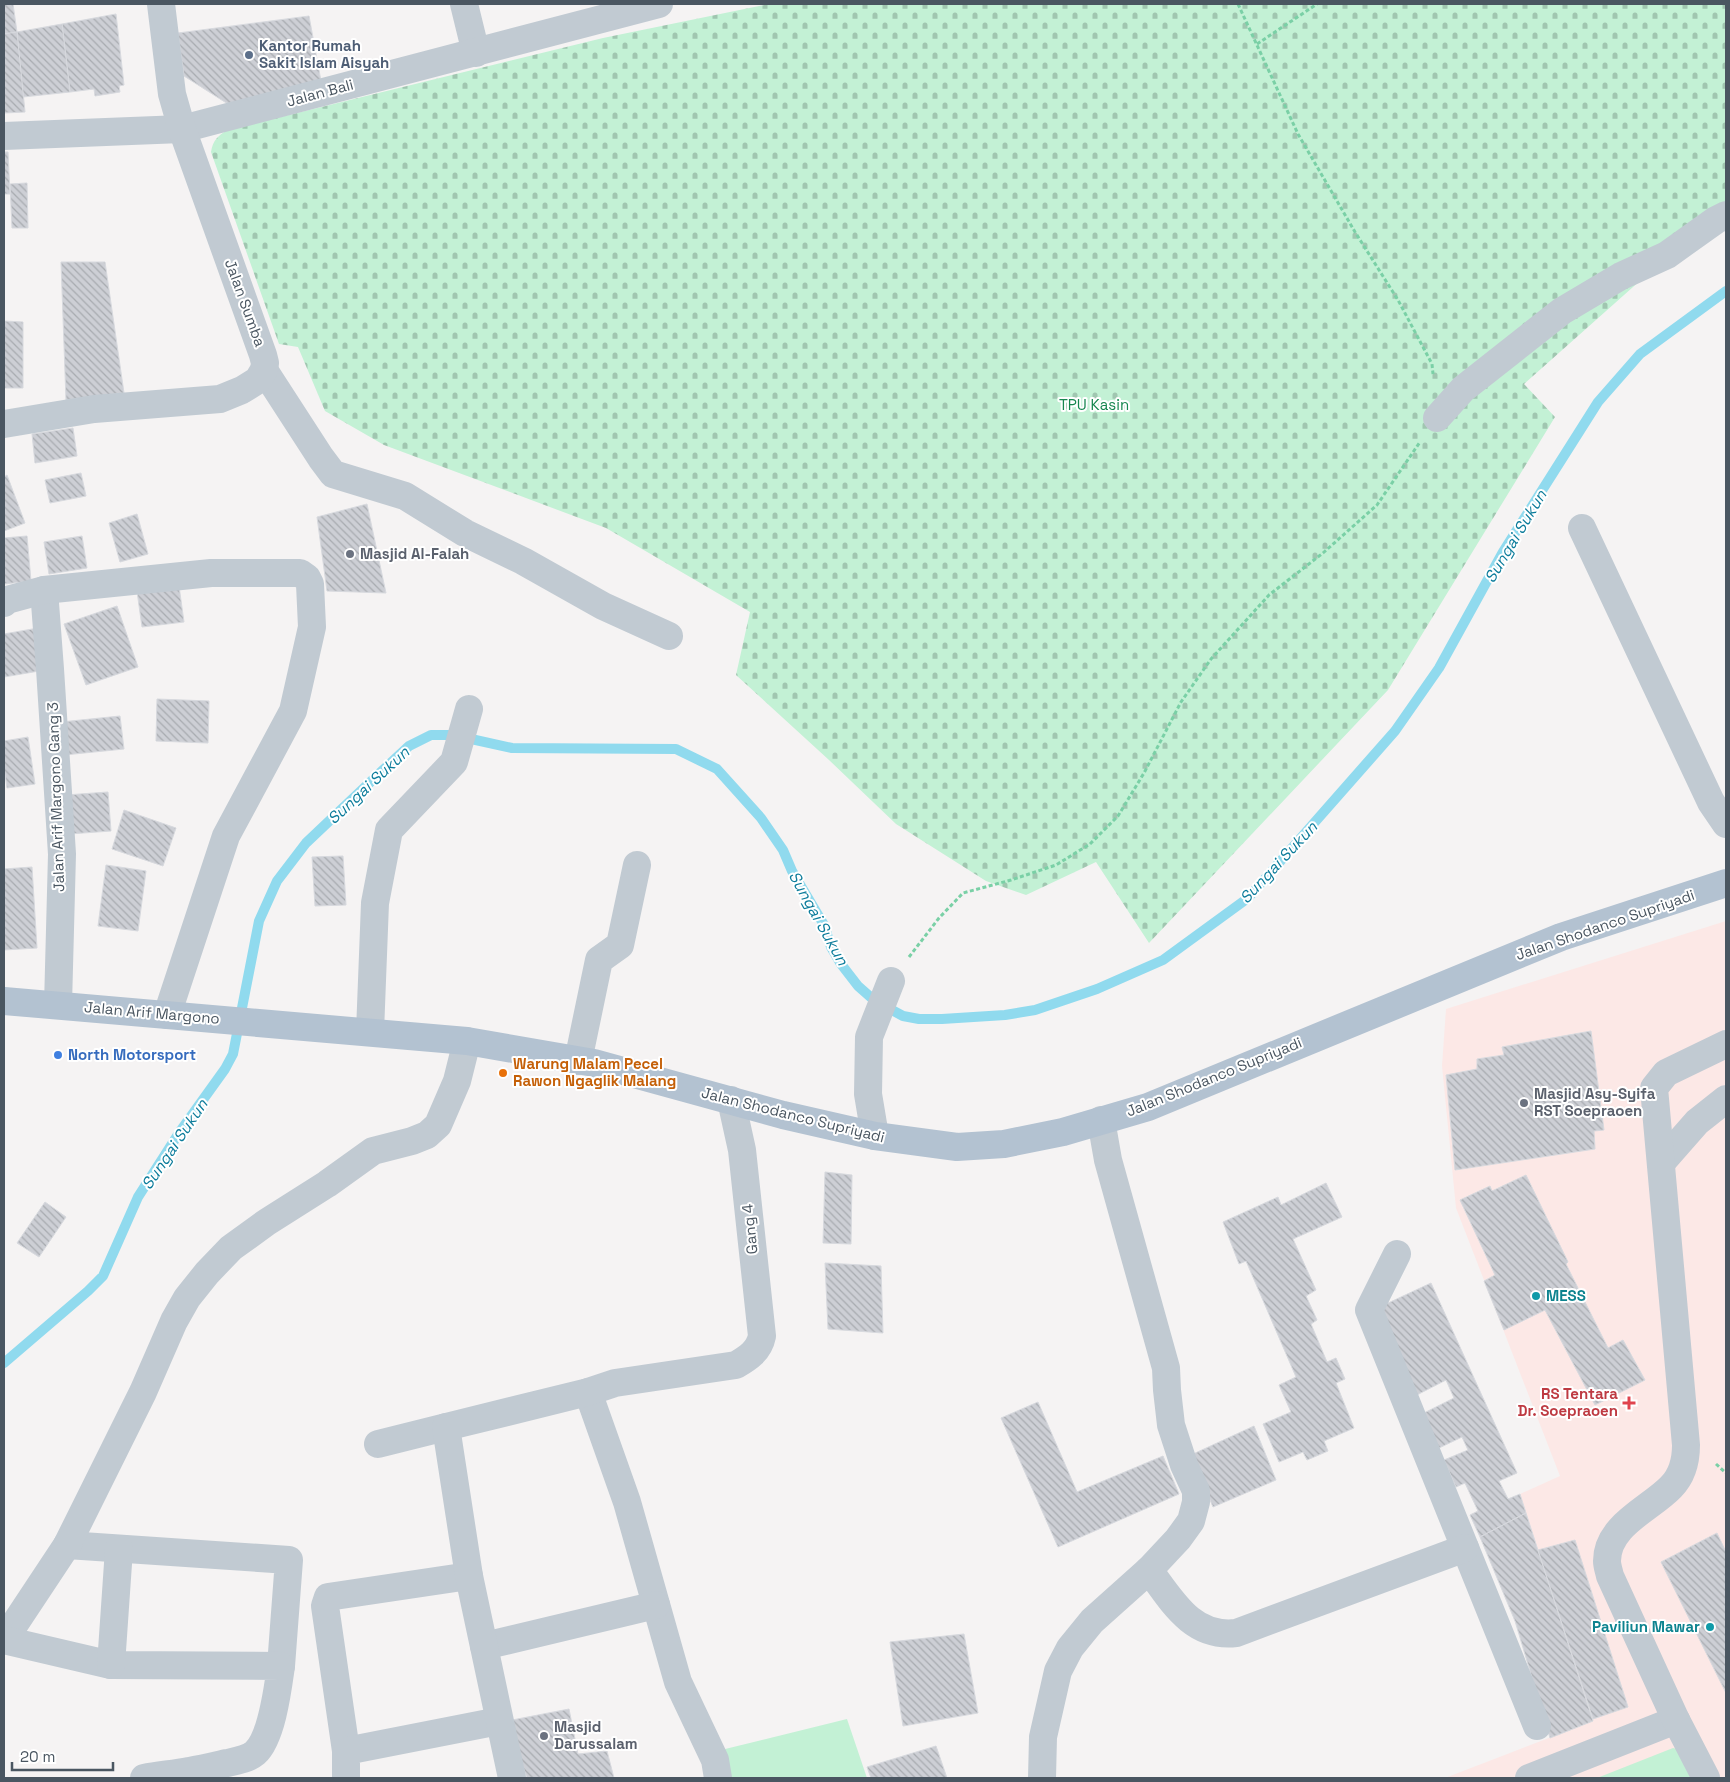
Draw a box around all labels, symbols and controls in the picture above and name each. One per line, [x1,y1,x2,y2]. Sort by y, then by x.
place label: Kantor Rumah Sakit Islam Aisyah [259,36,389,72]
marker: Kantor Rumah Sakit Islam Aisyah [243,49,255,61]
street label: Jalan Bali [284,74,355,111]
street label: Jalan Sumba [221,256,270,350]
park label: TPU Kasin [1059,395,1129,414]
water label: Sungai Sukun [1479,485,1552,587]
place label: Masjid Al-Falah [360,544,469,563]
marker: Masjid Al-Falah [344,548,356,560]
street label: Jalan Arif Margono Gang 3 [43,702,68,892]
water label: Sungai Sukun [323,741,415,829]
water label: Sungai Sukun [1235,816,1323,908]
water label: Sungai Sukun [784,867,854,970]
street label: Jalan Shodanco Supriyadi [1513,885,1697,964]
street label: Jalan Arif Margono [84,997,221,1028]
street label: Jalan Shodanco Supriyadi [1123,1033,1305,1121]
place label: North Motorsport [68,1045,196,1064]
marker: North Motorsport [52,1049,64,1061]
place label: Warung Malam Pecel Rawon Ngaglik Malang [513,1054,676,1090]
marker: Warung Malam Pecel Rawon Ngaglik Malang [497,1067,509,1079]
street label: Jalan Shodanco Supriyadi [700,1083,887,1146]
place label: Masjid Asy-Syifa RST Soepraoen [1534,1084,1656,1120]
water label: Sungai Sukun [136,1094,213,1194]
marker: Masjid Asy-Syifa RST Soepraoen [1518,1097,1530,1109]
street label: Gang 4 [737,1203,762,1255]
place label: MESS [1546,1286,1586,1305]
marker: MESS [1530,1290,1542,1302]
place label: RS Tentara Dr. Soepraoen [1518,1384,1618,1420]
marker: RS Tentara Dr. Soepraoen [1622,1396,1636,1410]
place label: Paviliun Mawar [1592,1617,1700,1636]
marker: Paviliun Mawar [1704,1621,1716,1633]
place label: Masjid Darussalam [554,1717,638,1753]
marker: Masjid Darussalam [538,1730,550,1742]
scale bar [12,1740,114,1772]
text: 20 m [20,1747,55,1766]

